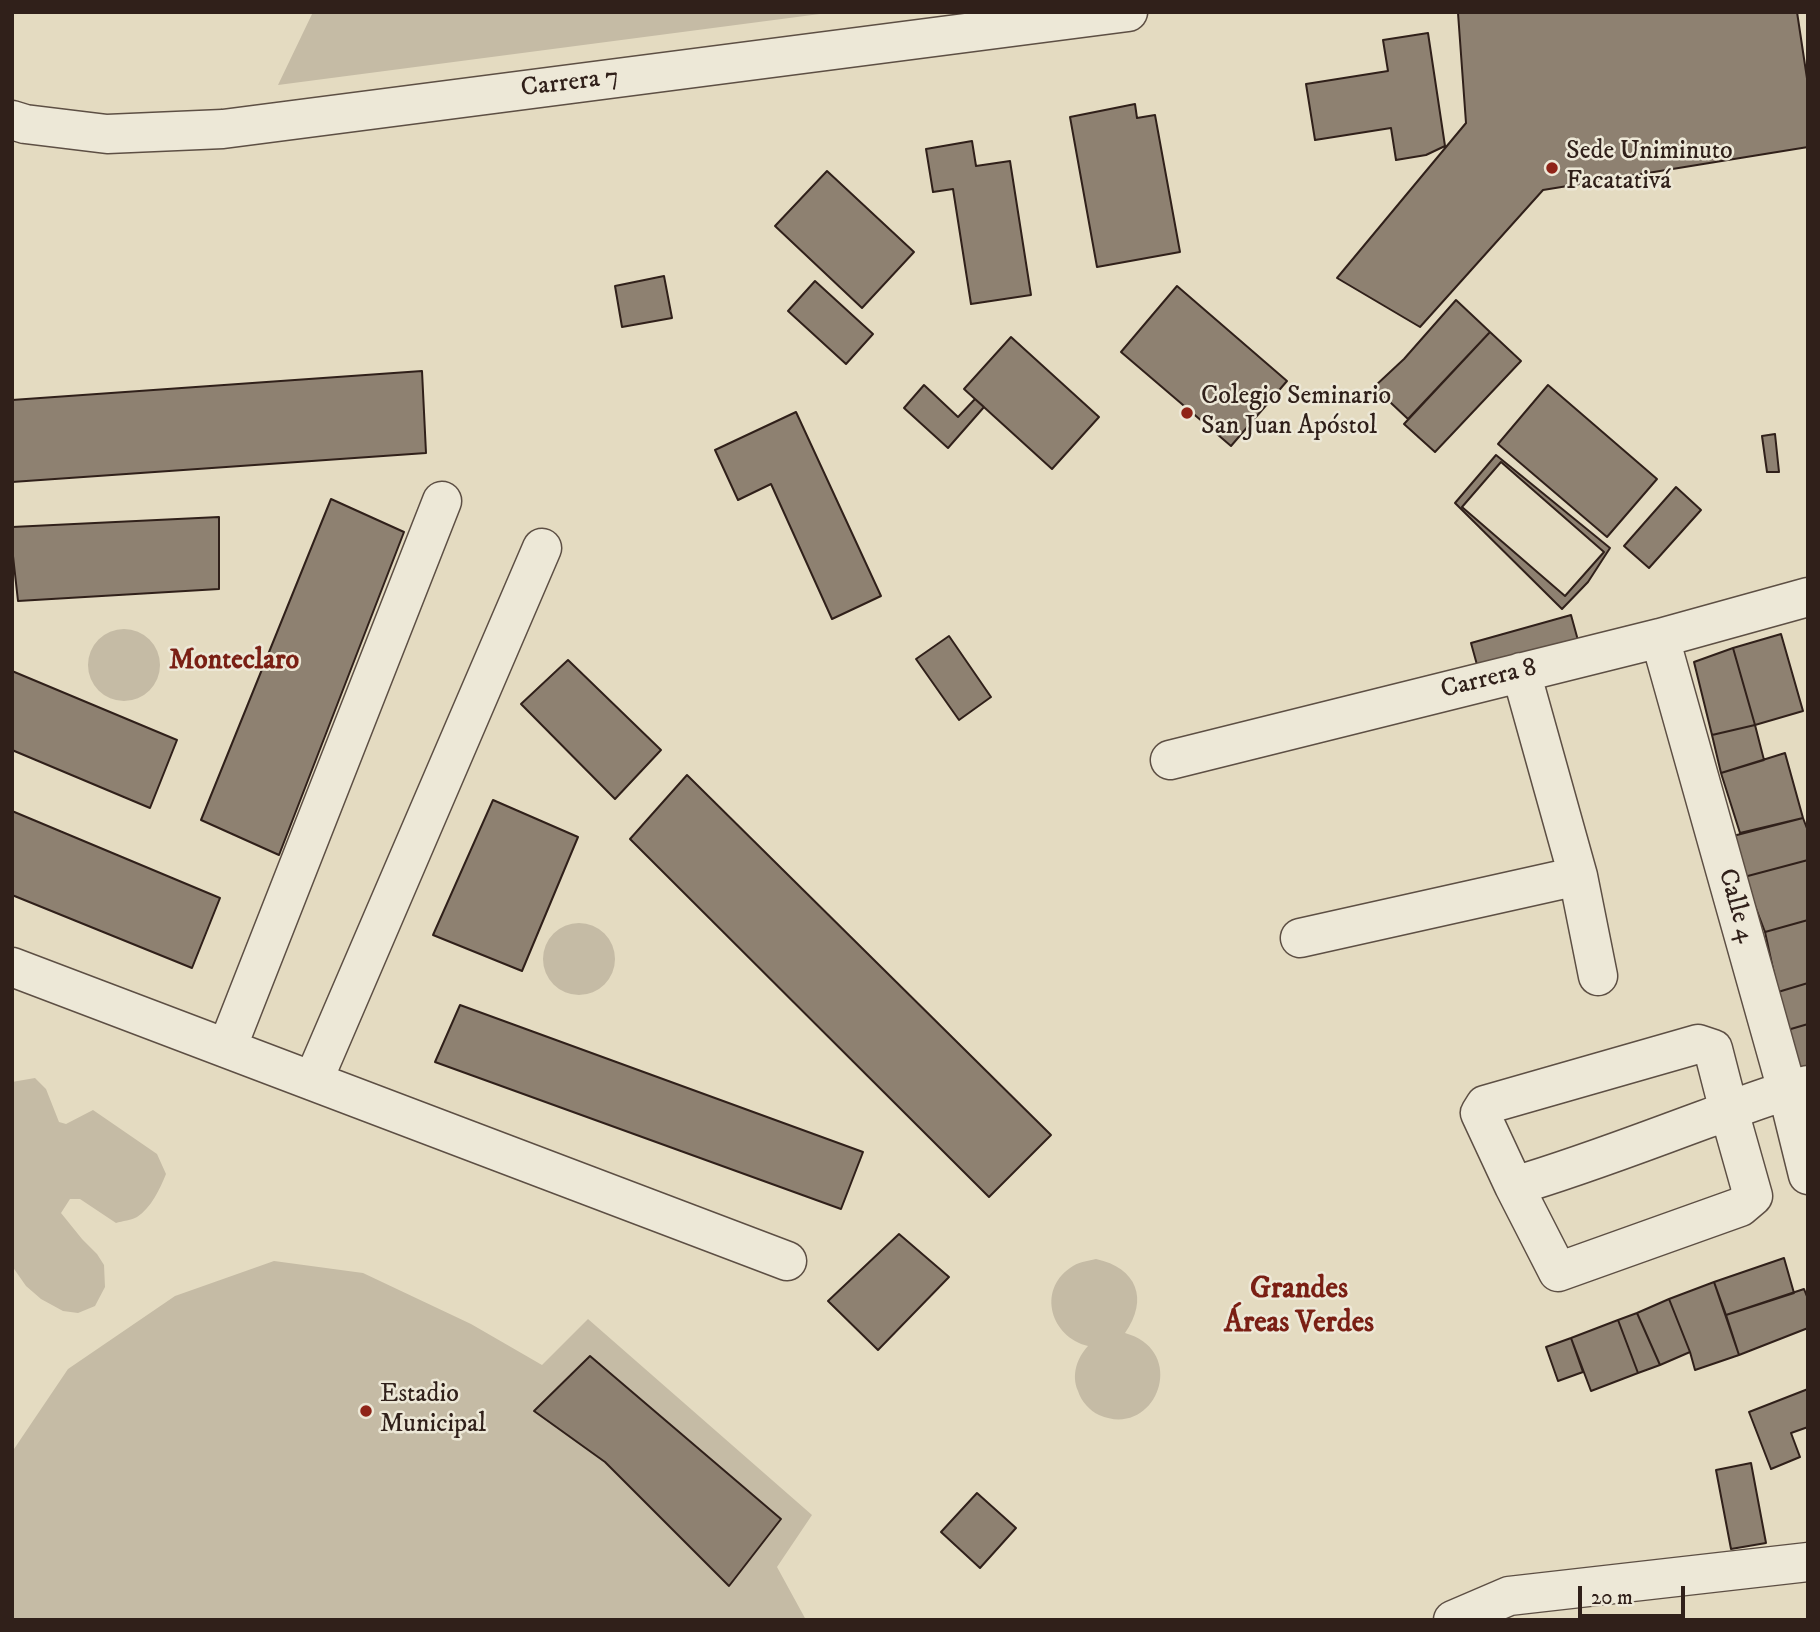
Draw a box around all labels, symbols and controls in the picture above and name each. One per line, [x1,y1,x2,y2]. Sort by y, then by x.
street label: Carrera 7 [519,63,621,105]
place label: Sede Uniminuto Facatativá [1566,137,1733,198]
marker: Sede Uniminuto Facatativá [1544,160,1560,176]
place label: Colegio Seminario San Juan Apóstol [1201,382,1391,444]
marker: Colegio Seminario San Juan Apóstol [1179,405,1195,421]
district label: Monteclaro [169,645,299,679]
street label: Carrera 8 [1438,653,1540,707]
street label: Calle 4 [1710,866,1760,946]
district label: Grandes Áreas Verdes [1224,1273,1374,1344]
place label: Estadio Municipal [380,1380,486,1442]
marker: Estadio Municipal [358,1403,374,1419]
scale bar [1582,1572,1689,1616]
text: 20 m [1591,1585,1633,1611]

